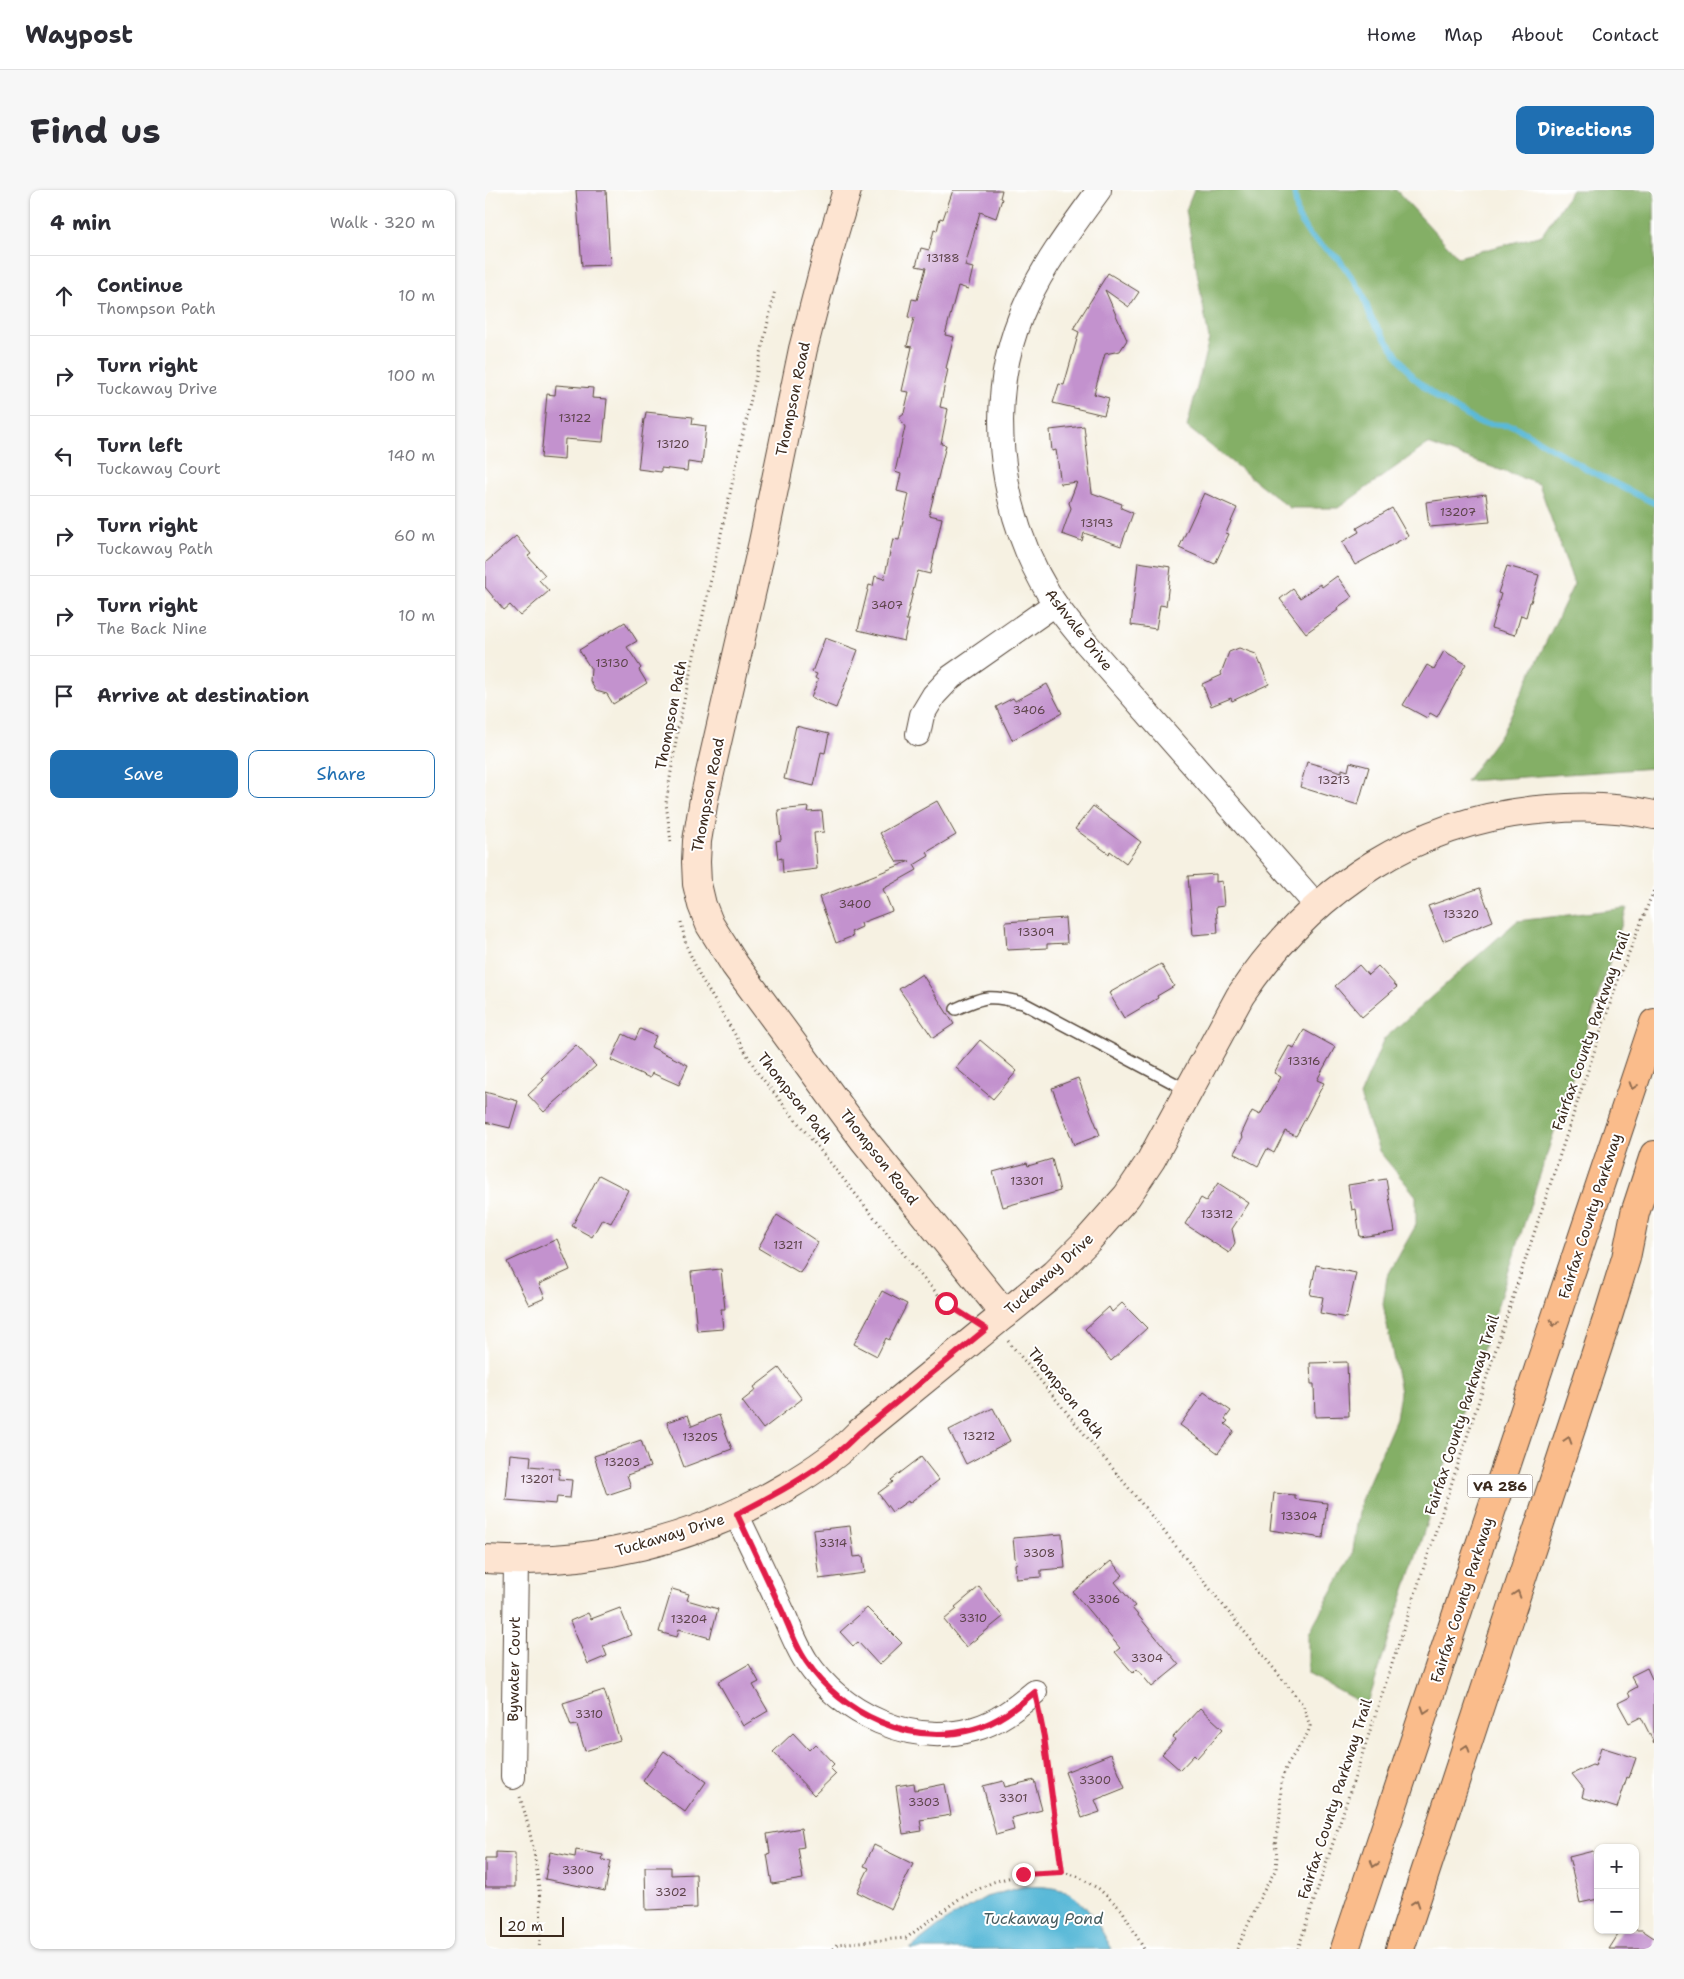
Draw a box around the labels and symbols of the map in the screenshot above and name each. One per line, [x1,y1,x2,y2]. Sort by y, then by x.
house number: 13188 [926,250,960,266]
street label: Thompson Road [771,340,815,458]
house number: 13122 [559,410,591,426]
house number: 13120 [657,436,690,452]
house number: 13207 [1440,504,1476,520]
house number: 13193 [1081,515,1113,531]
street label: Ashvale Drive [1041,585,1117,675]
house number: 3407 [871,597,903,613]
house number: 13130 [595,655,629,671]
street label: Thompson Path [651,658,691,772]
house number: 3406 [1013,702,1045,718]
street label: Thompson Road [687,736,729,854]
house number: 13213 [1318,772,1350,788]
house number: 3400 [839,896,871,912]
house number: 13320 [1443,906,1479,922]
house number: 13309 [1018,924,1054,940]
street label: Fairfax County Parkway Trail [1547,928,1635,1133]
street label: Thompson Path [753,1048,837,1148]
house number: 13316 [1288,1053,1320,1069]
one-way arrow [1629,1081,1639,1090]
street label: Thompson Road [835,1105,923,1209]
street label: Fairfax County Parkway [1554,1131,1626,1301]
house number: 13301 [1010,1173,1044,1189]
house number: 13312 [1201,1206,1233,1222]
street label: Tuckaway Drive [1000,1229,1098,1319]
house number: 13211 [773,1237,803,1253]
route start [935,1292,958,1315]
street label: Fairfax County Parkway Trail [1420,1312,1504,1518]
one-way arrow [1550,1318,1560,1327]
street label: Thompson Path [1023,1343,1109,1443]
house number: 13212 [963,1428,995,1444]
house number: 13205 [682,1429,718,1445]
one-way arrow [1562,1436,1572,1444]
house number: 13203 [604,1454,640,1470]
house number: 13201 [520,1471,554,1487]
road number: VA 286 [1467,1474,1533,1498]
house number: 13304 [1281,1508,1317,1524]
street label: Tuckaway Drive [613,1509,727,1561]
street label: Fairfax County Parkway [1426,1515,1498,1685]
house number: 3314 [819,1535,847,1551]
house number: 3308 [1023,1545,1055,1561]
one-way arrow [1511,1590,1521,1599]
house number: 3306 [1088,1591,1120,1607]
house number: 3310 [959,1610,987,1626]
house number: 13204 [671,1611,707,1627]
street label: Bywater Court [503,1616,525,1722]
house number: 3304 [1131,1650,1163,1666]
street label: Fairfax County Parkway Trail [1293,1696,1377,1902]
one-way arrow [1421,1705,1431,1713]
house number: 3310 [575,1706,603,1722]
one-way arrow [1461,1745,1471,1753]
house number: 3300 [1079,1772,1111,1788]
house number: 3301 [999,1790,1027,1806]
house number: 3303 [908,1794,940,1810]
one-way arrow [1369,1859,1379,1868]
house number: 3300 [562,1862,594,1878]
route end [1012,1863,1035,1886]
house number: 3302 [655,1884,687,1900]
one-way arrow [1410,1899,1420,1908]
water label: Tuckaway Pond [983,1908,1104,1929]
scale bar [500,1914,564,1937]

